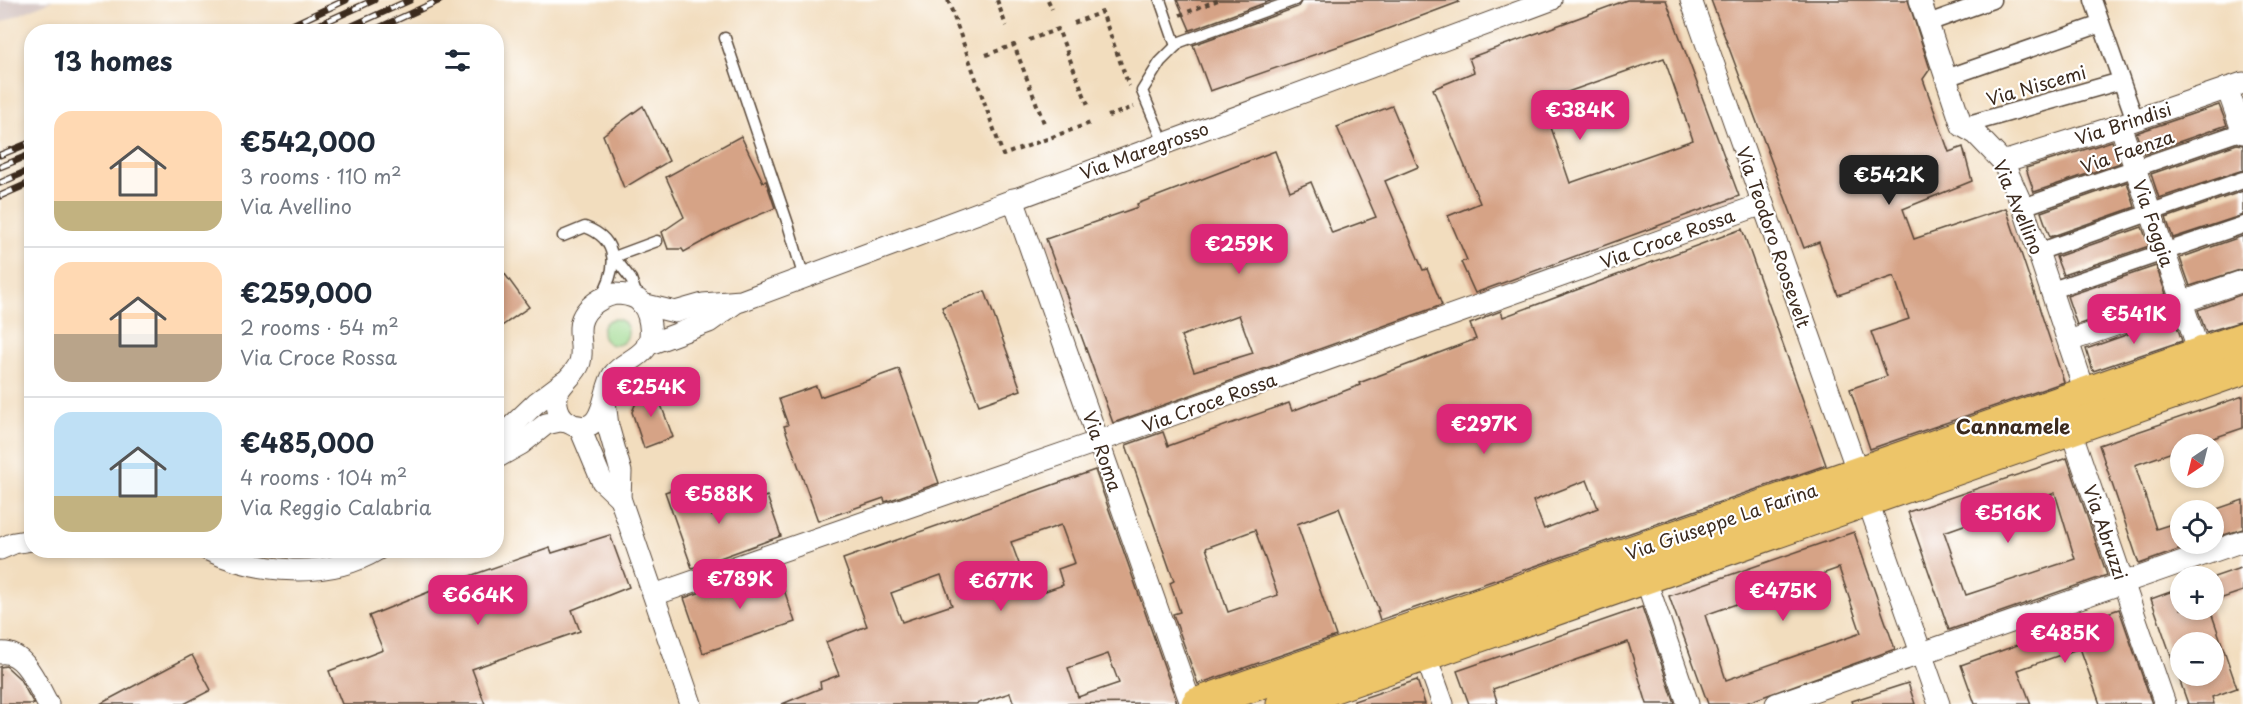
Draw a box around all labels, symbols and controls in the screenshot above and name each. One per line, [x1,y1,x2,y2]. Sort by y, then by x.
text: 13 homes [54,41,172,80]
icon: filters [441,44,474,77]
street label: Via Niscemi [1983,58,2089,112]
pin: €384K [1538,90,1622,141]
text: €384K [1545,94,1615,124]
street label: Via Brindisi [2071,95,2175,151]
street label: Via Maregrosso [1076,114,1212,186]
text: €542,000 [240,122,376,161]
street label: Via Faenza [2077,122,2178,180]
icon: home [102,135,174,207]
street label: Via Teodoro Roosevelt [1730,143,1818,331]
pin: €542K [1847,155,1931,206]
street label: Via Avellino [1987,155,2051,259]
text: €542K [1853,159,1925,189]
text: 3 rooms · 110 m² [240,161,402,191]
street label: Via Foggia [2126,176,2182,270]
text: Via Avellino [240,191,352,221]
street label: Via Croce Rossa [1596,201,1739,275]
pin: €259K [1197,224,1281,275]
text: €259K [1205,228,1273,258]
text: €259,000 [240,273,372,312]
icon: home [102,286,174,358]
pin: €541K [2092,294,2176,345]
text: €541K [2101,298,2167,328]
text: 2 rooms · 54 m² [240,312,399,342]
text: Via Croce Rossa [240,342,397,372]
street label: Via Croce Rossa [1138,365,1281,439]
pin: €254K [609,367,693,418]
text: €254K [616,371,686,401]
pin: €297K [1442,404,1526,455]
street label: Via Roma [1077,407,1129,495]
text: €297K [1451,408,1517,438]
district label: Cannamele [1956,411,2070,441]
text: €485,000 [240,423,374,462]
north arrow [2170,434,2224,488]
map controls [2170,434,2224,686]
icon: home [102,436,174,508]
text: 4 rooms · 104 m² [240,462,407,492]
pin: €588K [677,474,761,525]
street label: Via Giuseppe La Farina [1622,475,1821,566]
text: €588K [685,478,753,508]
street label: Via Abruzzi [2077,481,2135,583]
text: Via Reggio Calabria [240,492,431,522]
pin: €516K [1966,493,2050,544]
text: €516K [1975,497,2041,527]
button: locate [2170,500,2224,554]
pin: €789K [698,559,782,610]
pin: €677K [959,561,1043,612]
text: €789K [707,563,773,593]
text: €677K [968,565,1034,595]
button: + [2170,566,2224,620]
pin: €475K [1741,571,1825,622]
pin: €664K [436,575,520,626]
text: €475K [1749,575,1817,605]
text: €664K [442,579,514,609]
pin: €485K [2023,613,2107,664]
text: €485K [2030,617,2100,647]
button: − [2170,632,2224,686]

